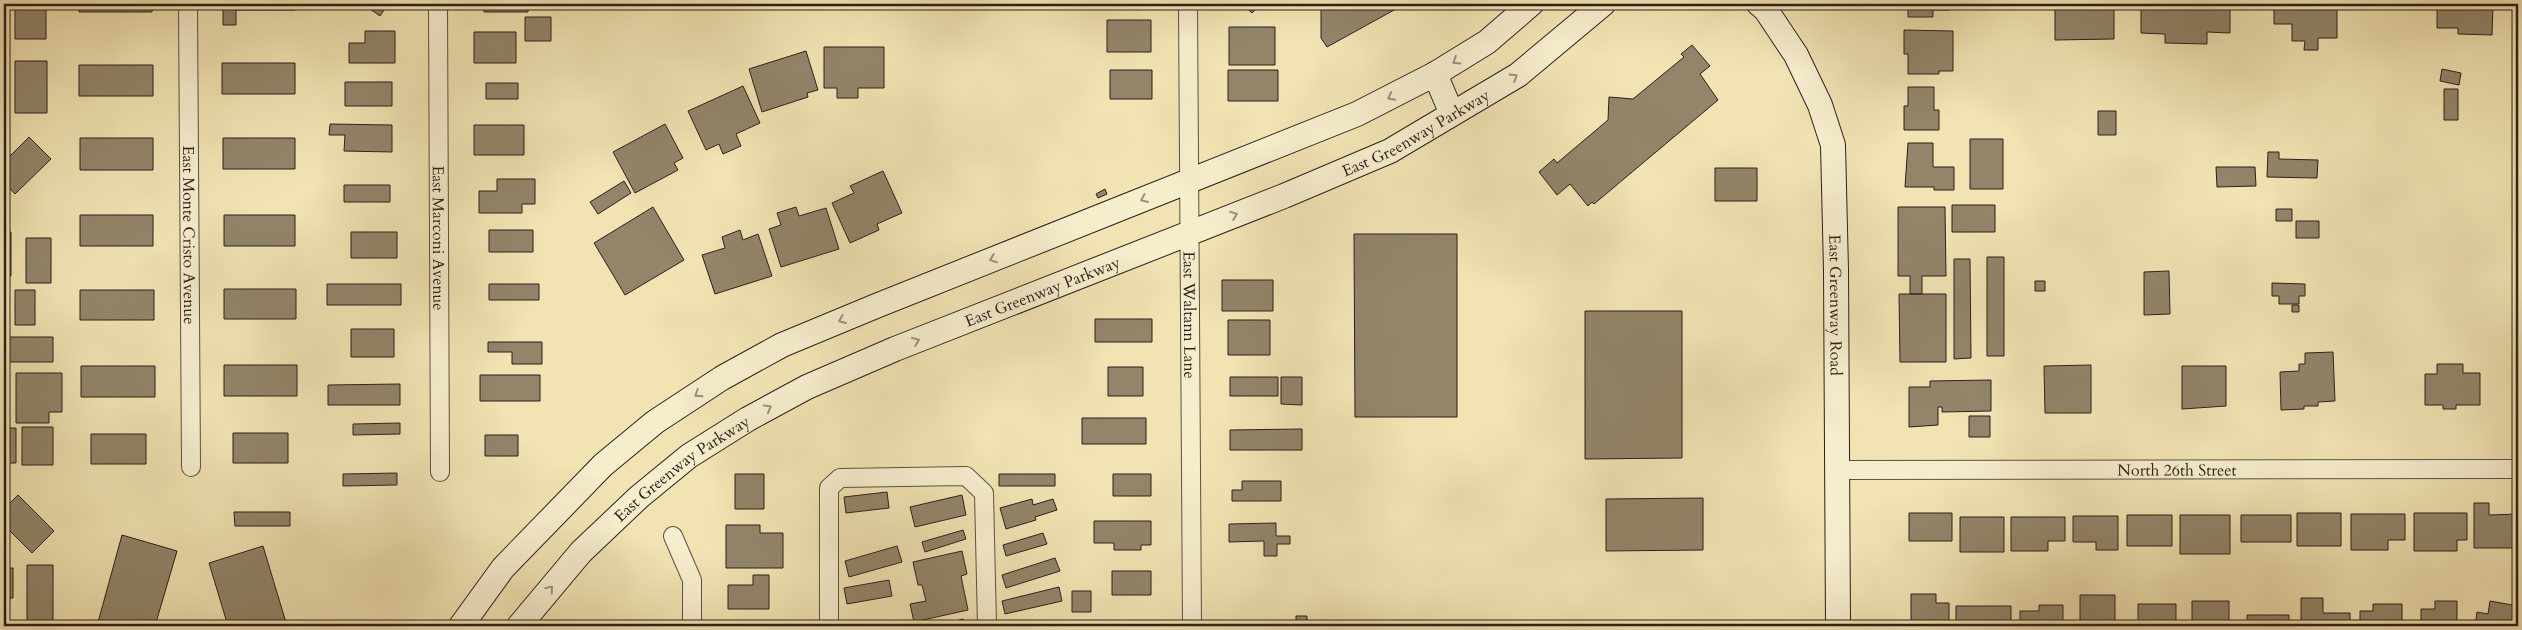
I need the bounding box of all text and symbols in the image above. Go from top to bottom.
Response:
one-way arrow [1452,55,1461,64]
one-way arrow [1509,74,1518,84]
street label: East Greenway Parkway [1339,84,1494,182]
one-way arrow [1387,91,1396,101]
street label: East Monte Cristo Avenue [177,146,200,324]
street label: East Marconi Avenue [427,165,449,311]
one-way arrow [1140,192,1149,203]
one-way arrow [1229,210,1238,221]
street label: East Greenway Road [1823,234,1847,376]
street label: East Greenway Parkway [962,251,1124,332]
street label: East Waltann Lane [1178,251,1200,379]
one-way arrow [989,253,998,263]
one-way arrow [839,314,847,324]
one-way arrow [911,337,919,347]
one-way arrow [695,388,704,397]
one-way arrow [763,405,772,415]
street label: East Greenway Parkway [610,410,755,527]
street label: North 26th Street [2117,459,2237,482]
one-way arrow [545,586,553,595]

